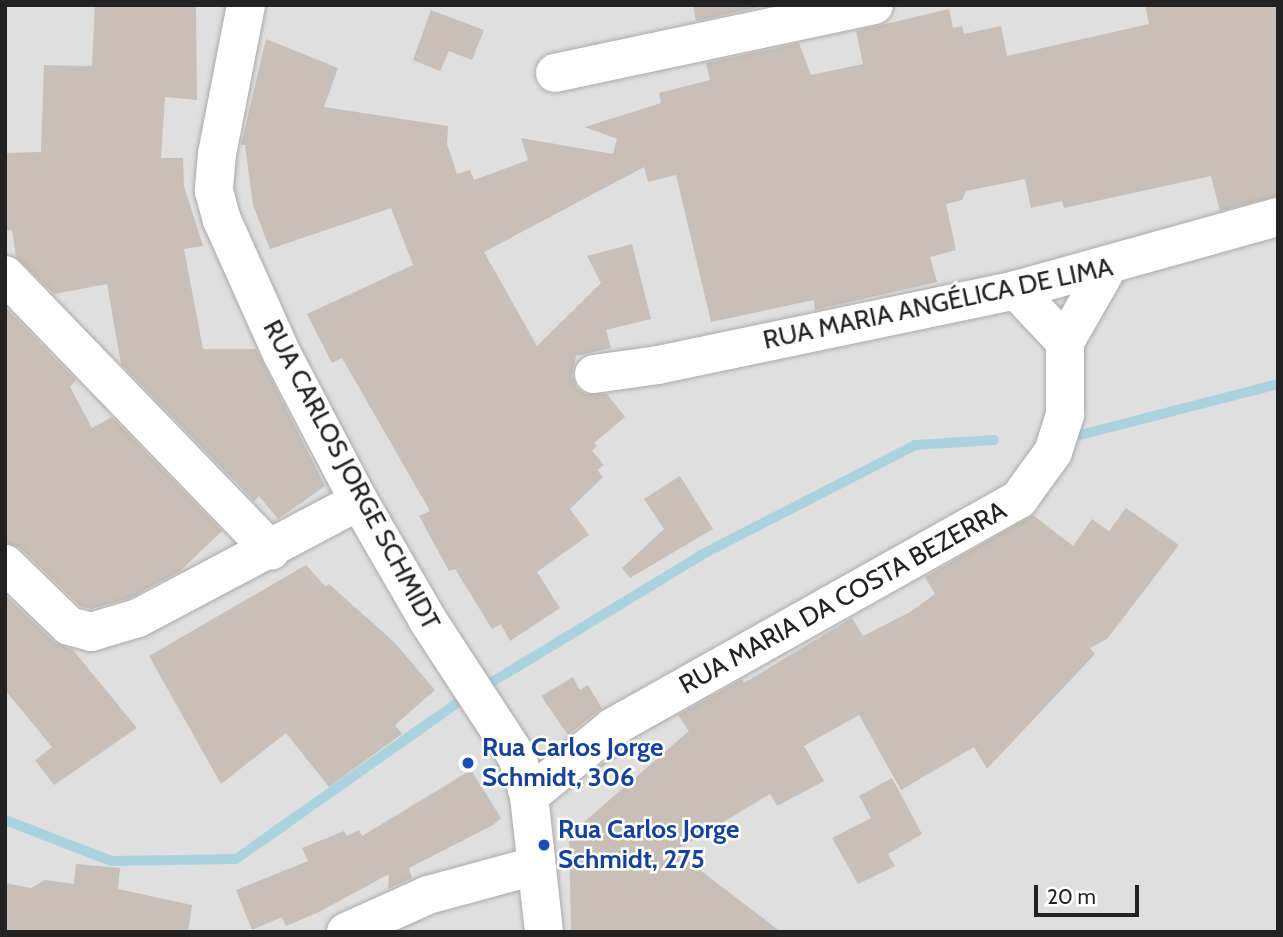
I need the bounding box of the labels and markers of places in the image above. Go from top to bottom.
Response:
place label: Rua Carlos Jorge Schmidt, 306 [482,732,663,794]
marker: Rua Carlos Jorge Schmidt, 306 [460,755,476,771]
place label: Rua Carlos Jorge Schmidt, 275 [558,814,739,876]
marker: Rua Carlos Jorge Schmidt, 275 [536,837,552,853]

